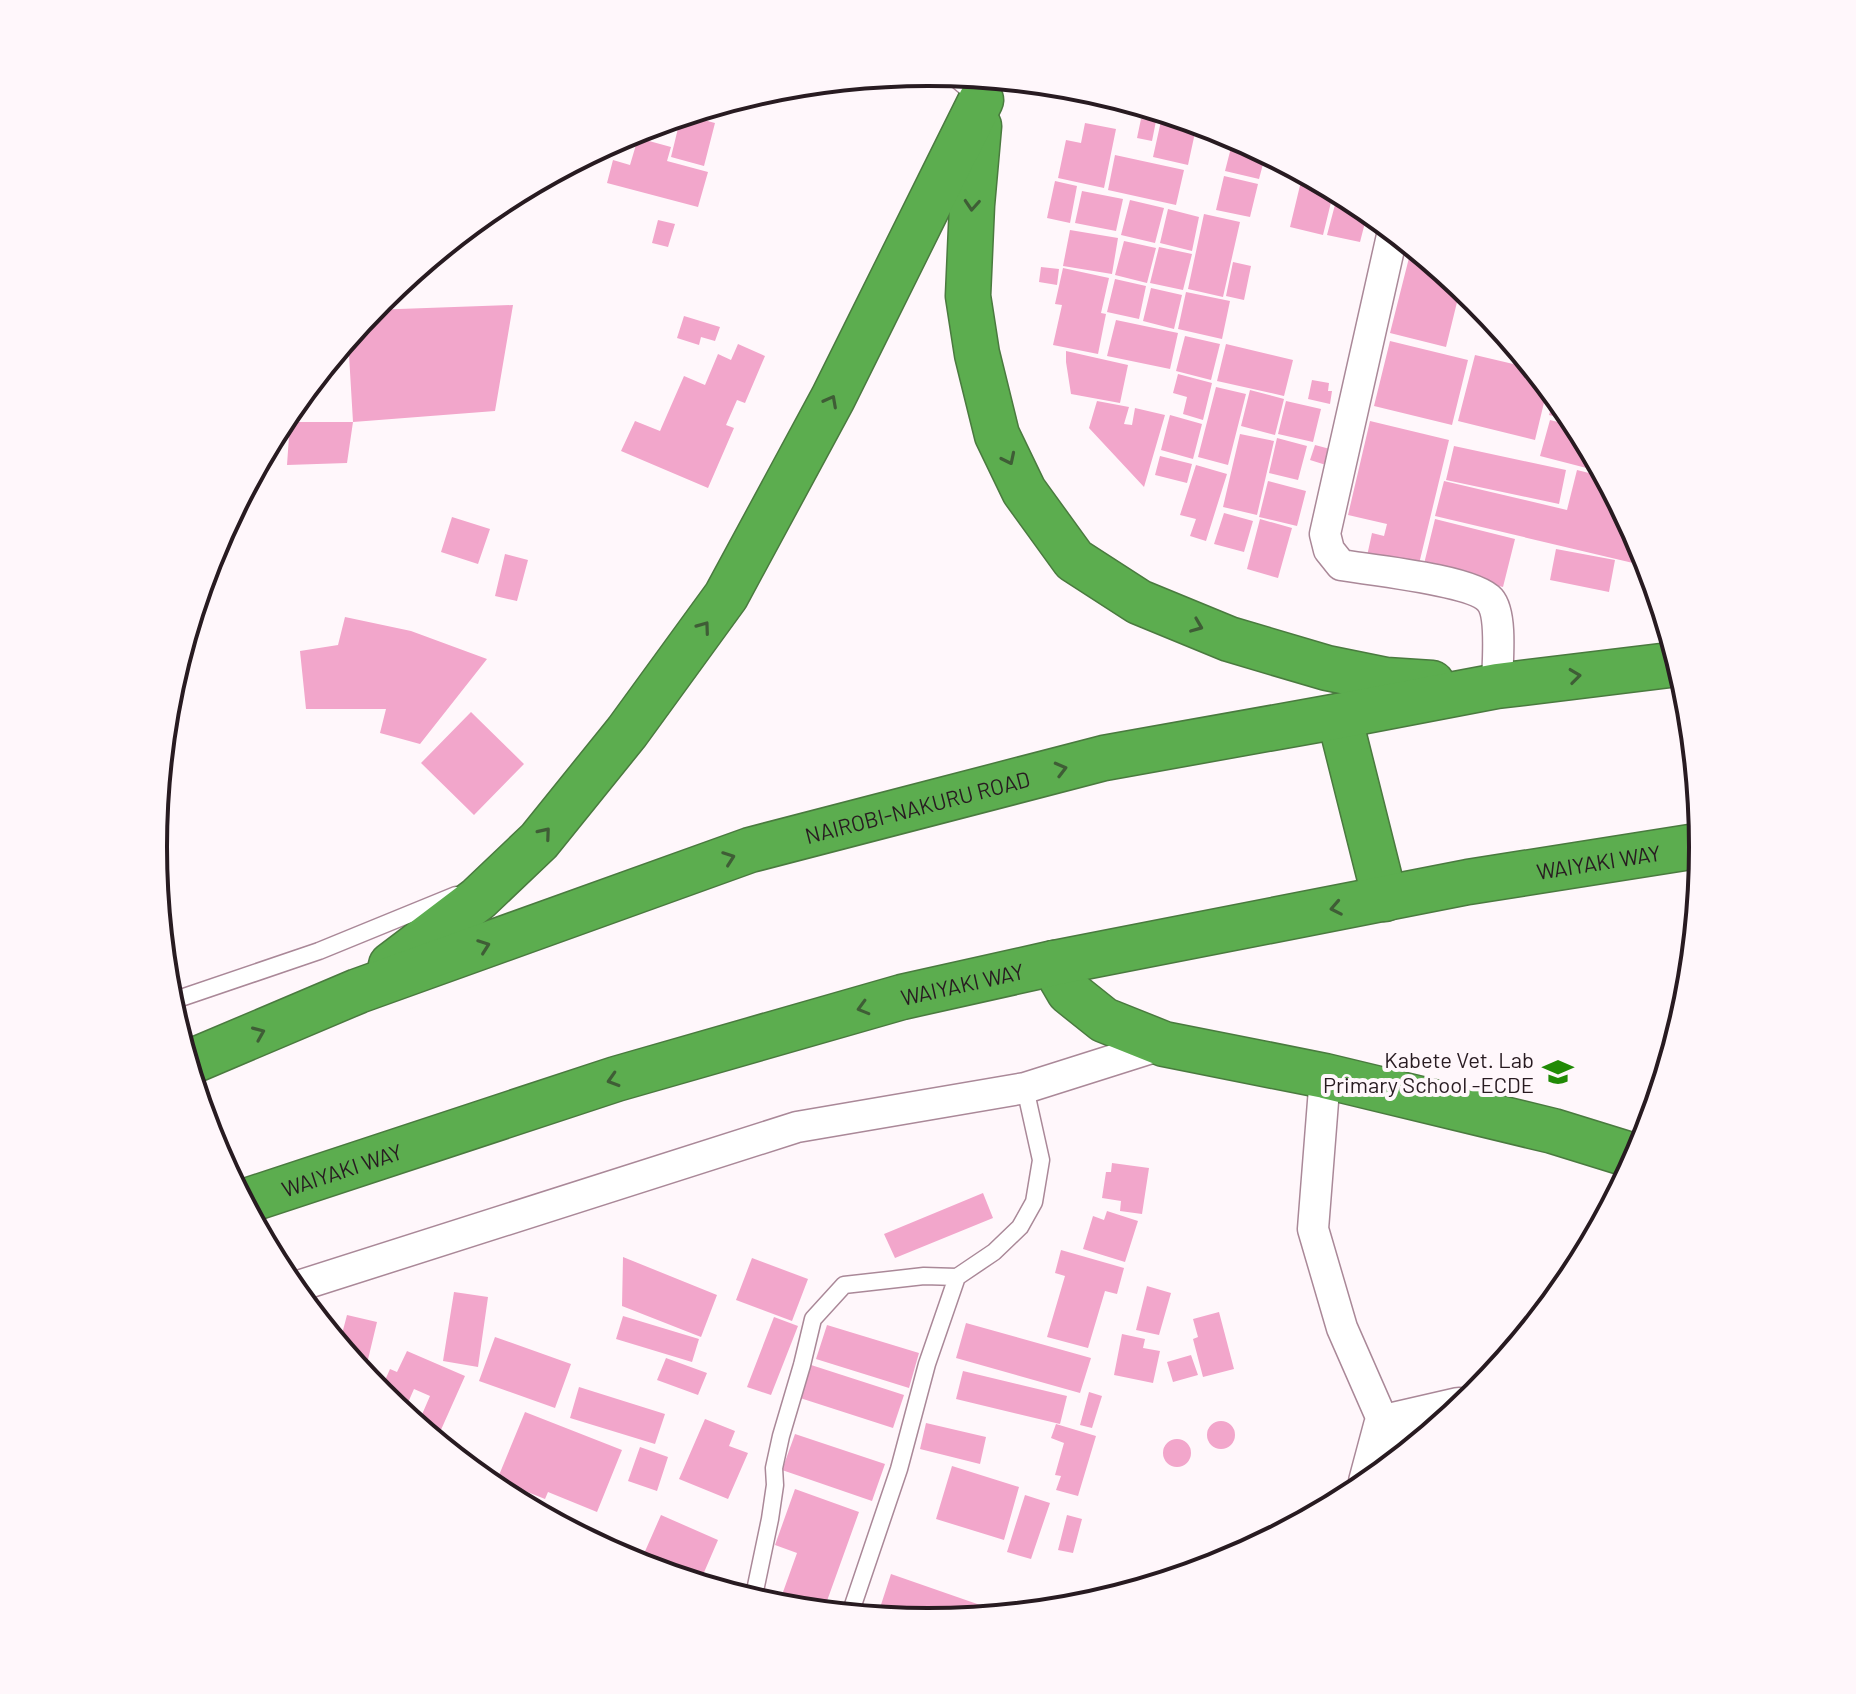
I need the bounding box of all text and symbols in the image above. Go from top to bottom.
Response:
one-way arrow [964,199,981,212]
one-way arrow [822,394,837,409]
one-way arrow [999,451,1015,466]
one-way arrow [1189,616,1203,632]
one-way arrow [694,621,709,635]
one-way arrow [1568,668,1581,685]
one-way arrow [1053,762,1067,779]
street label: NAIROBI-NAKURU ROAD [802,765,1033,848]
one-way arrow [535,827,550,842]
street label: WAIYAKI WAY [1534,839,1663,884]
one-way arrow [721,851,735,868]
one-way arrow [1329,899,1343,916]
one-way arrow [476,939,490,955]
street label: WAIYAKI WAY [898,957,1026,1010]
one-way arrow [856,999,870,1015]
one-way arrow [251,1026,266,1042]
place label: Kabete Vet. Lab Primary School -ECDE [1323,1046,1534,1097]
school or university icon: Kabete Vet. Lab Primary School -ECDE [1541,1055,1575,1089]
one-way arrow [607,1071,620,1087]
street label: WAIYAKI WAY [278,1137,405,1201]

